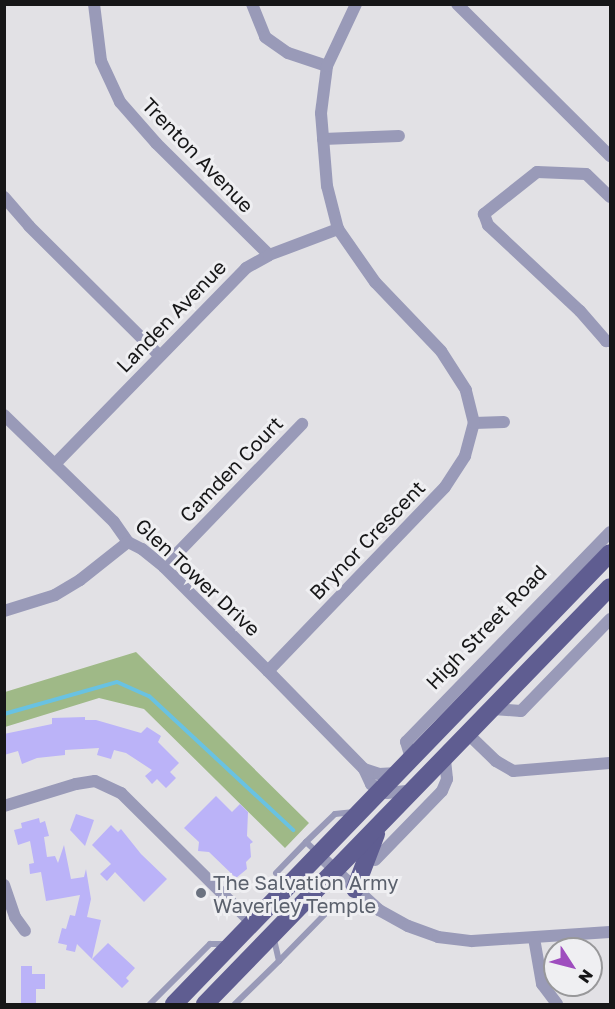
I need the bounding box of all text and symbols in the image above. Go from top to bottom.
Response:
street label: Trenton Avenue [137,93,259,217]
street label: Landen Avenue [111,255,231,377]
street label: Camden Court [175,411,287,527]
street label: Brynor Crescent [304,476,430,604]
street label: Glen Tower Drive [131,513,265,641]
street label: High Street Road [421,560,551,694]
place label: The Salvation Army Waverley Temple [213,870,398,917]
marker: The Salvation Army Waverley Temple [194,886,208,900]
north arrow [543,937,603,997]
text: N [574,966,598,987]

